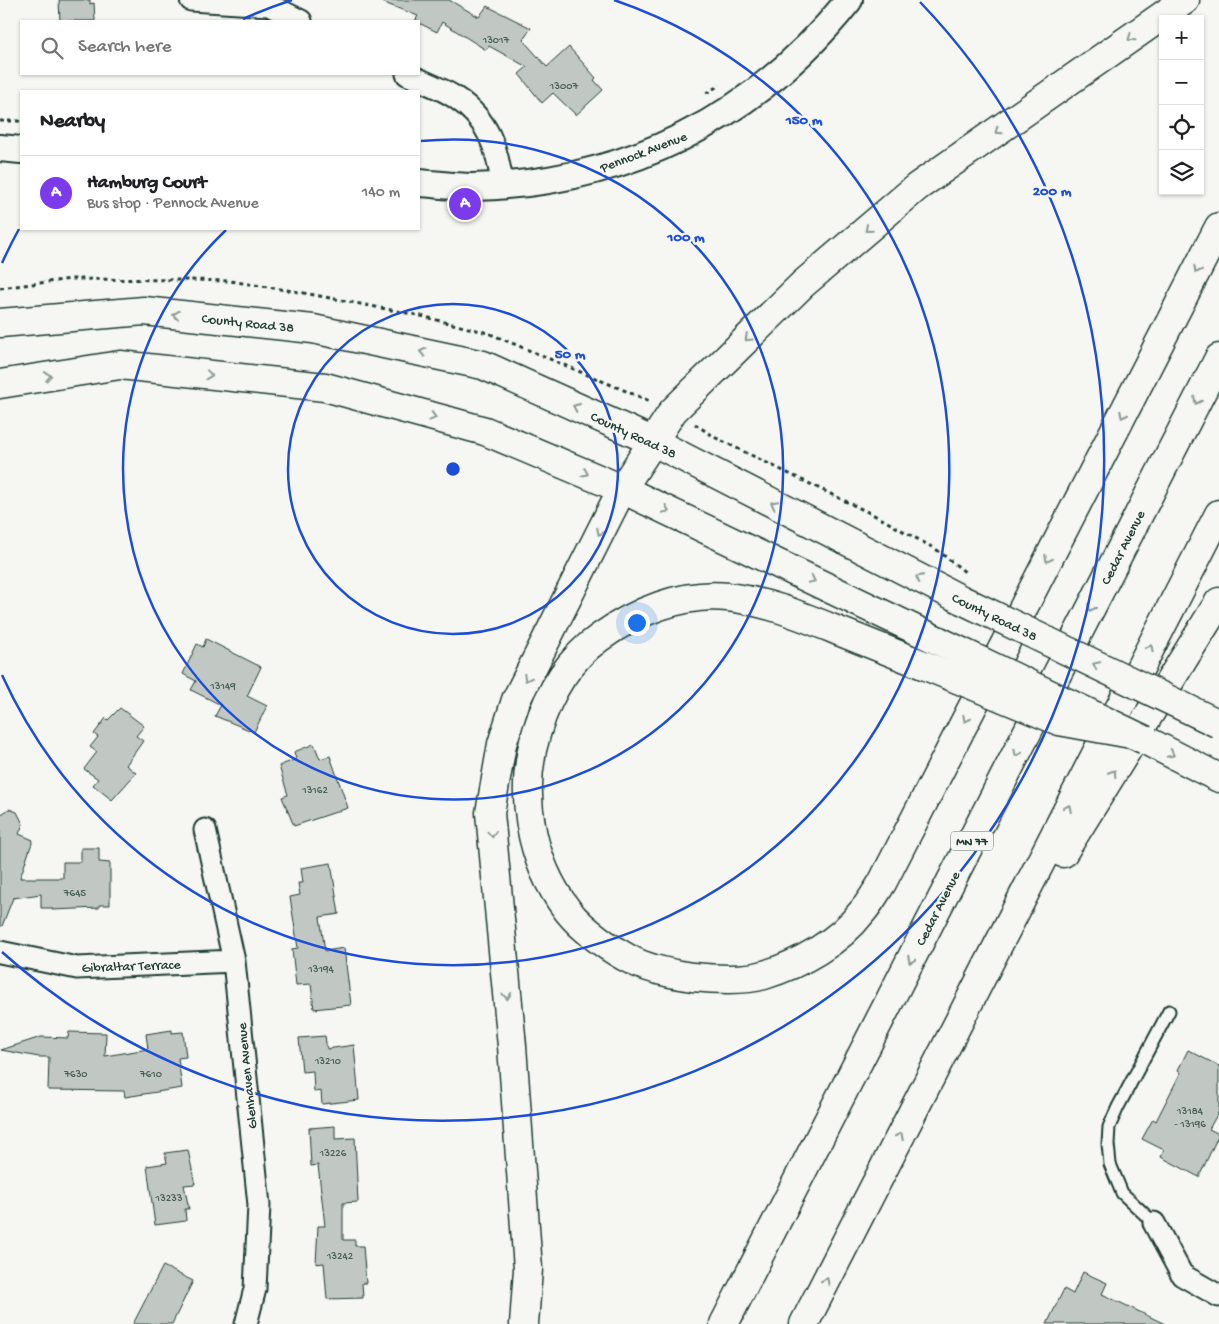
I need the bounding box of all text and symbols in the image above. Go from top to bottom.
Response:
map controls [1159,15,1204,195]
button: + [1159,15,1204,60]
search box [20,20,420,75]
one-way arrow [1127,32,1137,41]
icon: search [38,34,66,62]
house number: 13017 [482,35,510,47]
text: Search here [78,36,172,59]
button: − [1159,60,1204,105]
house number: 13007 [549,81,578,93]
button: locate [1159,105,1204,150]
text: Nearby [40,110,105,135]
text: 150 m [785,112,823,130]
one-way arrow [994,125,1003,134]
street label: Pennock Avenue [597,129,691,178]
button: layers [1159,150,1204,195]
text: Hamburg Court [87,172,206,195]
text: 200 m [1033,183,1072,201]
text: A [51,184,61,203]
text: 140 m [362,184,400,203]
pin: A [449,185,481,223]
text: Bus stop · Pennock Avenue [87,195,259,214]
one-way arrow [865,223,874,231]
text: 100 m [666,229,705,247]
one-way arrow [1193,265,1203,274]
one-way arrow [172,310,180,321]
street label: County Road 38 [201,311,295,338]
one-way arrow [744,332,753,341]
text: 50 m [555,346,586,364]
one-way arrow [419,347,428,358]
one-way arrow [206,369,214,380]
one-way arrow [44,372,53,382]
one-way arrow [1193,396,1203,405]
one-way arrow [572,402,581,413]
street label: County Road 38 [587,409,679,464]
one-way arrow [1119,409,1129,418]
one-way arrow [429,411,438,422]
centre of rings [444,460,462,478]
one-way arrow [581,468,589,478]
one-way arrow [771,500,780,510]
one-way arrow [660,504,669,514]
street label: Cedar Avenue [1098,507,1151,588]
one-way arrow [596,527,606,536]
one-way arrow [1044,554,1054,563]
one-way arrow [807,574,816,584]
one-way arrow [915,574,924,584]
street label: County Road 38 [948,590,1040,646]
one-way arrow [1087,603,1097,612]
your location [624,610,650,636]
one-way arrow [1144,644,1154,653]
one-way arrow [1092,661,1101,671]
one-way arrow [523,673,533,682]
house number: 13149 [209,681,236,693]
one-way arrow [962,714,972,723]
one-way arrow [1013,748,1023,757]
one-way arrow [1166,748,1175,758]
one-way arrow [1107,769,1116,778]
house number: 13162 [301,785,328,797]
one-way arrow [1062,804,1072,813]
one-way arrow [486,831,497,839]
road number: MN 77 [951,831,993,850]
street label: Cedar Avenue [913,868,966,949]
house number: 7645 [63,888,86,900]
one-way arrow [907,955,917,964]
street label: Gibraltar Terrace [81,957,182,978]
house number: 13194 [307,964,334,976]
one-way arrow [502,992,513,1000]
street label: Glenhaven Avenue [234,1021,263,1130]
house number: 13210 [314,1056,341,1068]
house number: 7630 [63,1069,88,1081]
house number: 7610 [139,1069,162,1081]
house number: 13184 - 13196 [1174,1106,1206,1131]
one-way arrow [894,1132,904,1141]
house number: 13226 [319,1148,347,1160]
house number: 13233 [155,1193,183,1205]
house number: 13242 [326,1251,354,1263]
one-way arrow [820,1277,830,1286]

